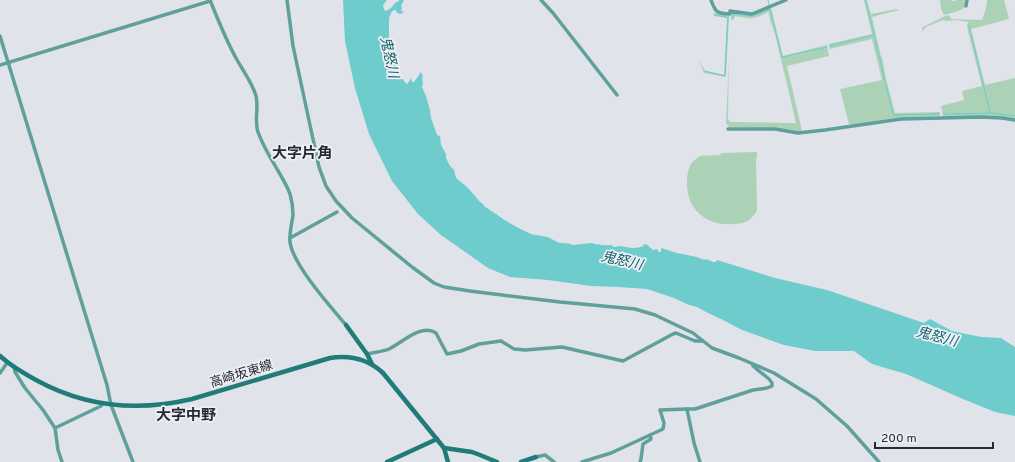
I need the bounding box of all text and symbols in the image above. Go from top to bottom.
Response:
water label: 鬼怒川 [376,35,402,82]
district label: 大字片角 [272,145,332,164]
water label: 鬼怒川 [599,248,646,275]
water label: 鬼怒川 [914,324,961,352]
street label: 高崎坂東線 [208,357,275,392]
district label: 大字中野 [156,407,216,426]
scale bar [875,424,993,450]
text: 200 m [881,431,917,447]

